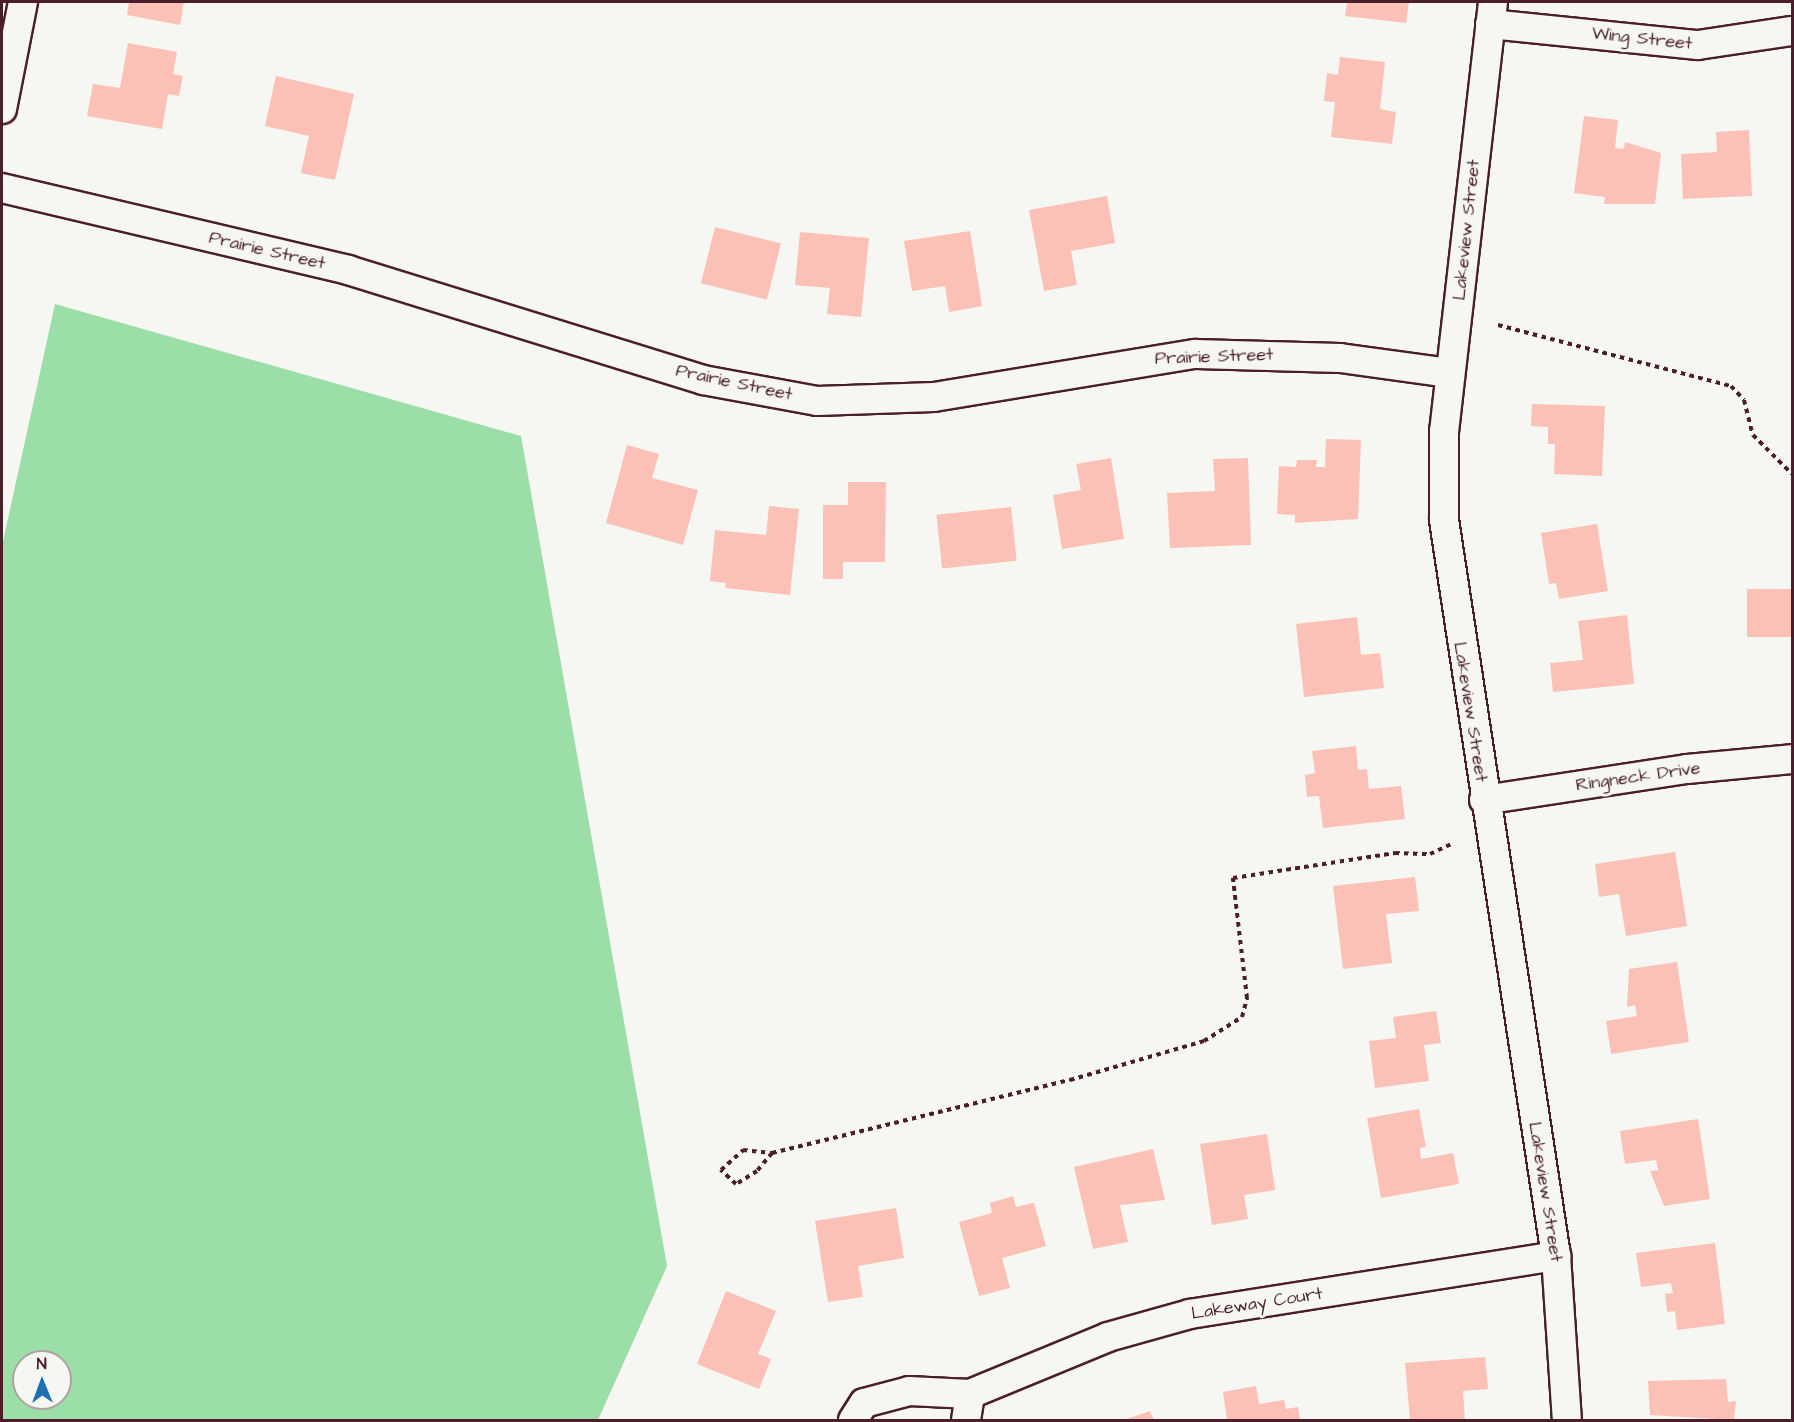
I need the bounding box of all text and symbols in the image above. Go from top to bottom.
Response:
street label: Wing Street [1591,23,1693,55]
street label: Lakeview Street [1449,159,1485,301]
street label: Prairie Street [207,227,327,275]
street label: Prairie Street [1154,344,1274,370]
street label: Prairie Street [674,360,794,406]
street label: Lakeview Street [1448,640,1492,784]
street label: Ringneck Drive [1574,758,1702,796]
street label: Lakeview Street [1523,1120,1567,1264]
street label: Lakeway Court [1190,1283,1324,1325]
north arrow [12,1350,72,1410]
text: N [37,1353,47,1375]

